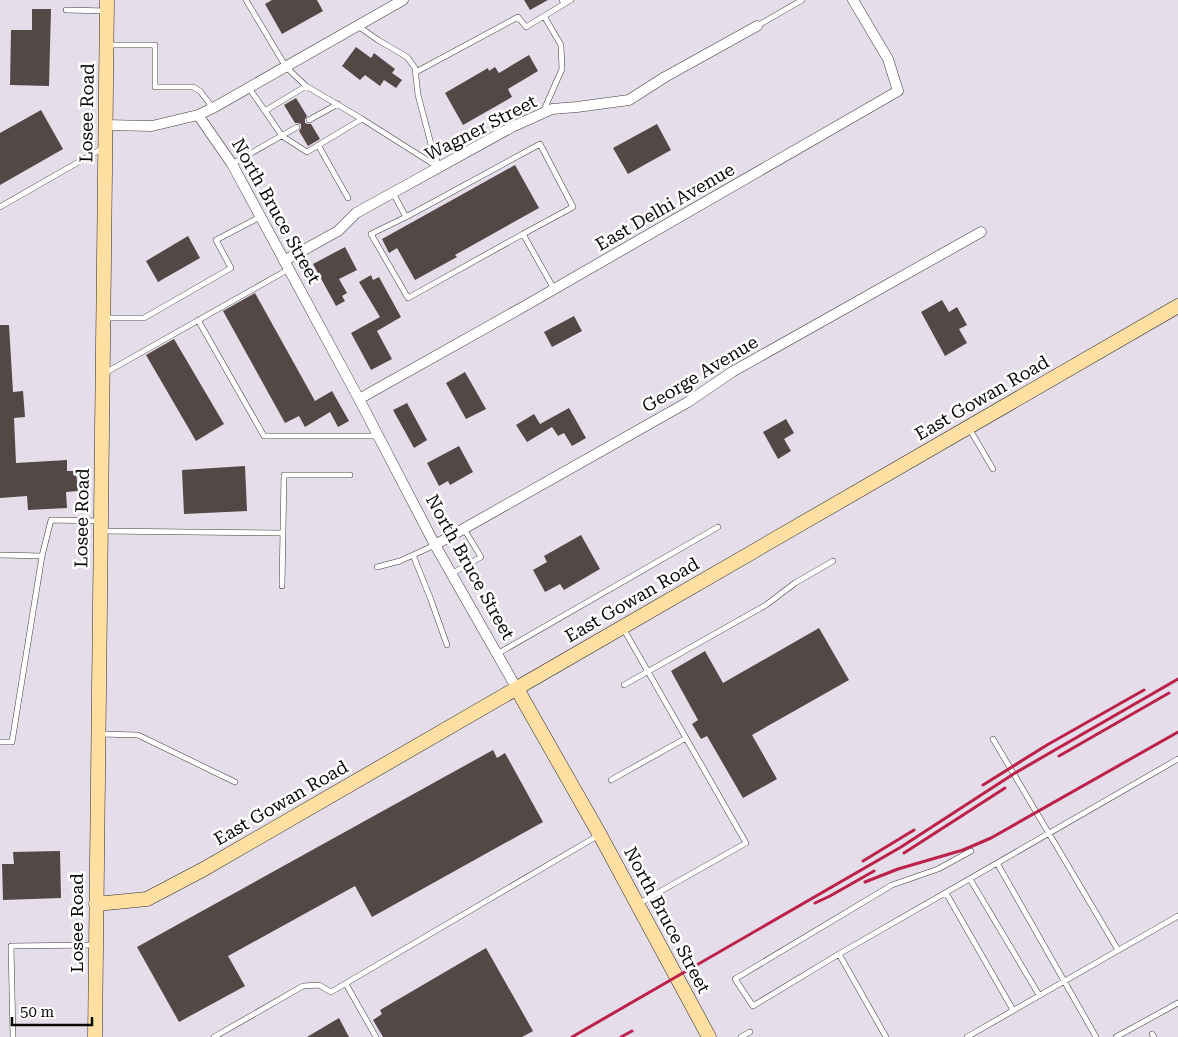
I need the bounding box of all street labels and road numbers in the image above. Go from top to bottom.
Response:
street label: Losee Road [75,63,98,163]
street label: Wagner Street [421,90,540,165]
street label: North Bruce Street [228,135,325,287]
street label: East Delhi Avenue [592,158,738,255]
street label: George Avenue [638,331,762,416]
street label: East Gowan Road [911,350,1053,444]
street label: Losee Road [70,468,93,568]
street label: North Bruce Street [422,491,519,643]
street label: East Gowan Road [561,552,703,646]
street label: East Gowan Road [210,755,352,849]
street label: North Bruce Street [620,843,715,997]
street label: Losee Road [66,873,87,973]

